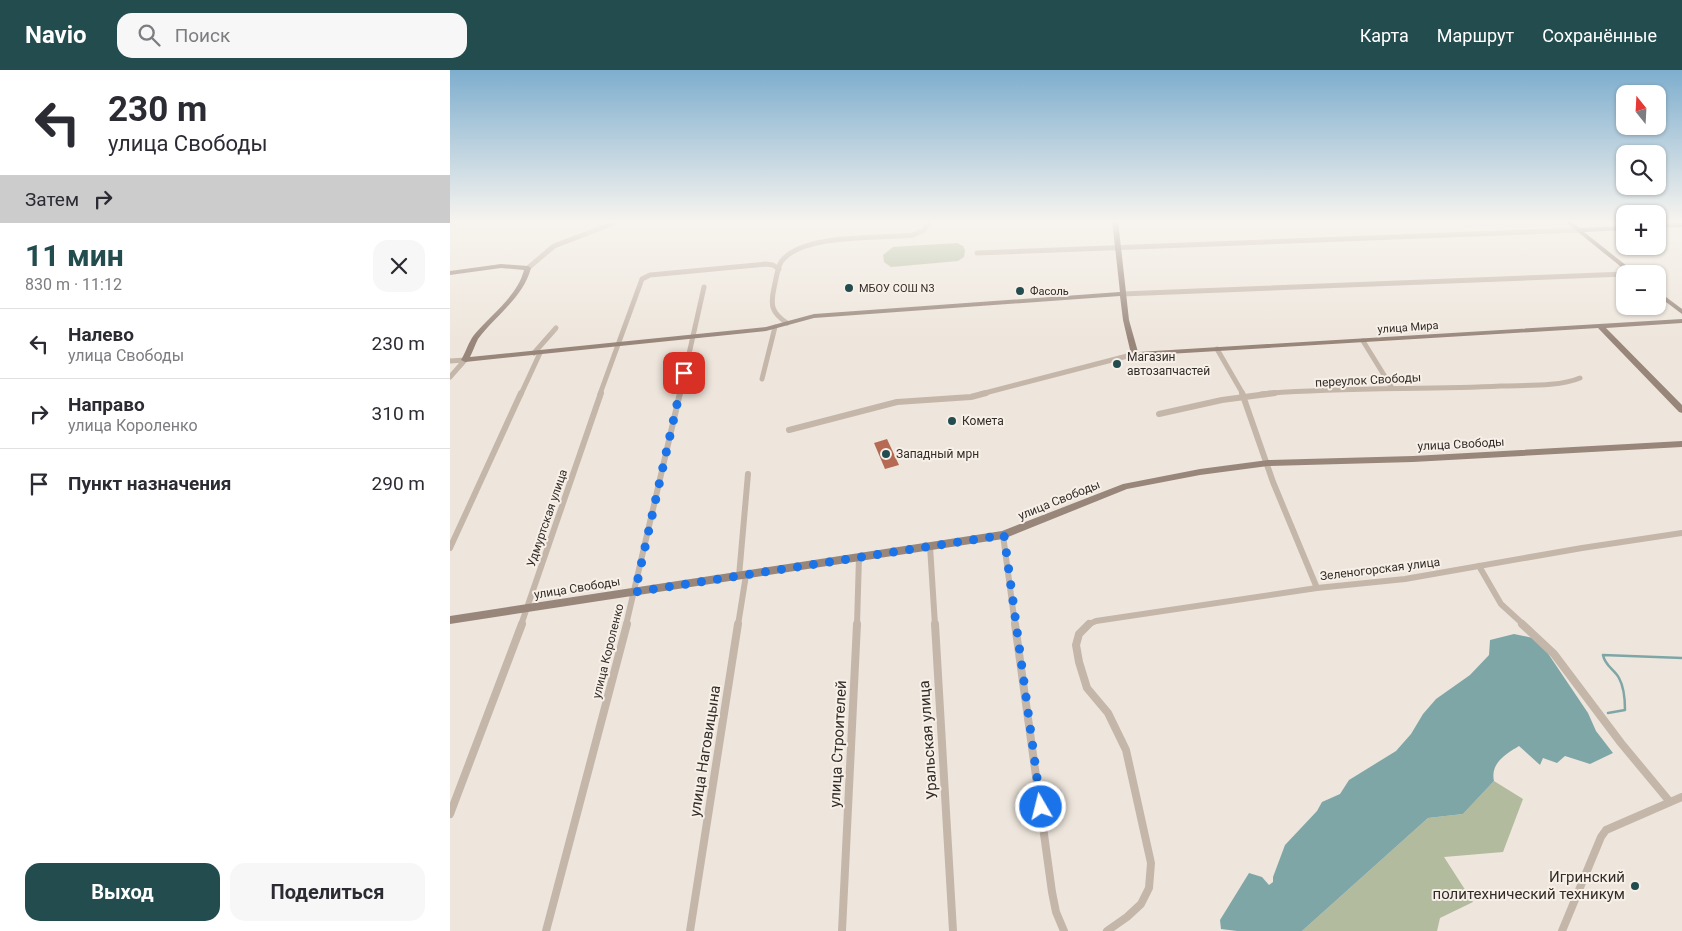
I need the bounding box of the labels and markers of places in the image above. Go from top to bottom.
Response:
marker: МБОУ СОШ N3 [843,282,855,294]
place label: МБОУ СОШ N3 [859,282,935,295]
marker: Фасоль [1014,285,1026,297]
place label: Фасоль [1030,285,1069,298]
place label: Магазин автозапчастей [1127,350,1210,378]
pin [663,352,705,394]
marker: Магазин автозапчастей [1111,358,1123,370]
place label: Комета [962,414,1004,428]
marker: Комета [946,415,958,427]
place label: Западный мрн [896,447,979,461]
marker: Западный мрн [880,448,892,460]
place label: Игринский политехнический техникум [1432,868,1625,903]
marker: Игринский политехнический техникум [1629,880,1641,892]

